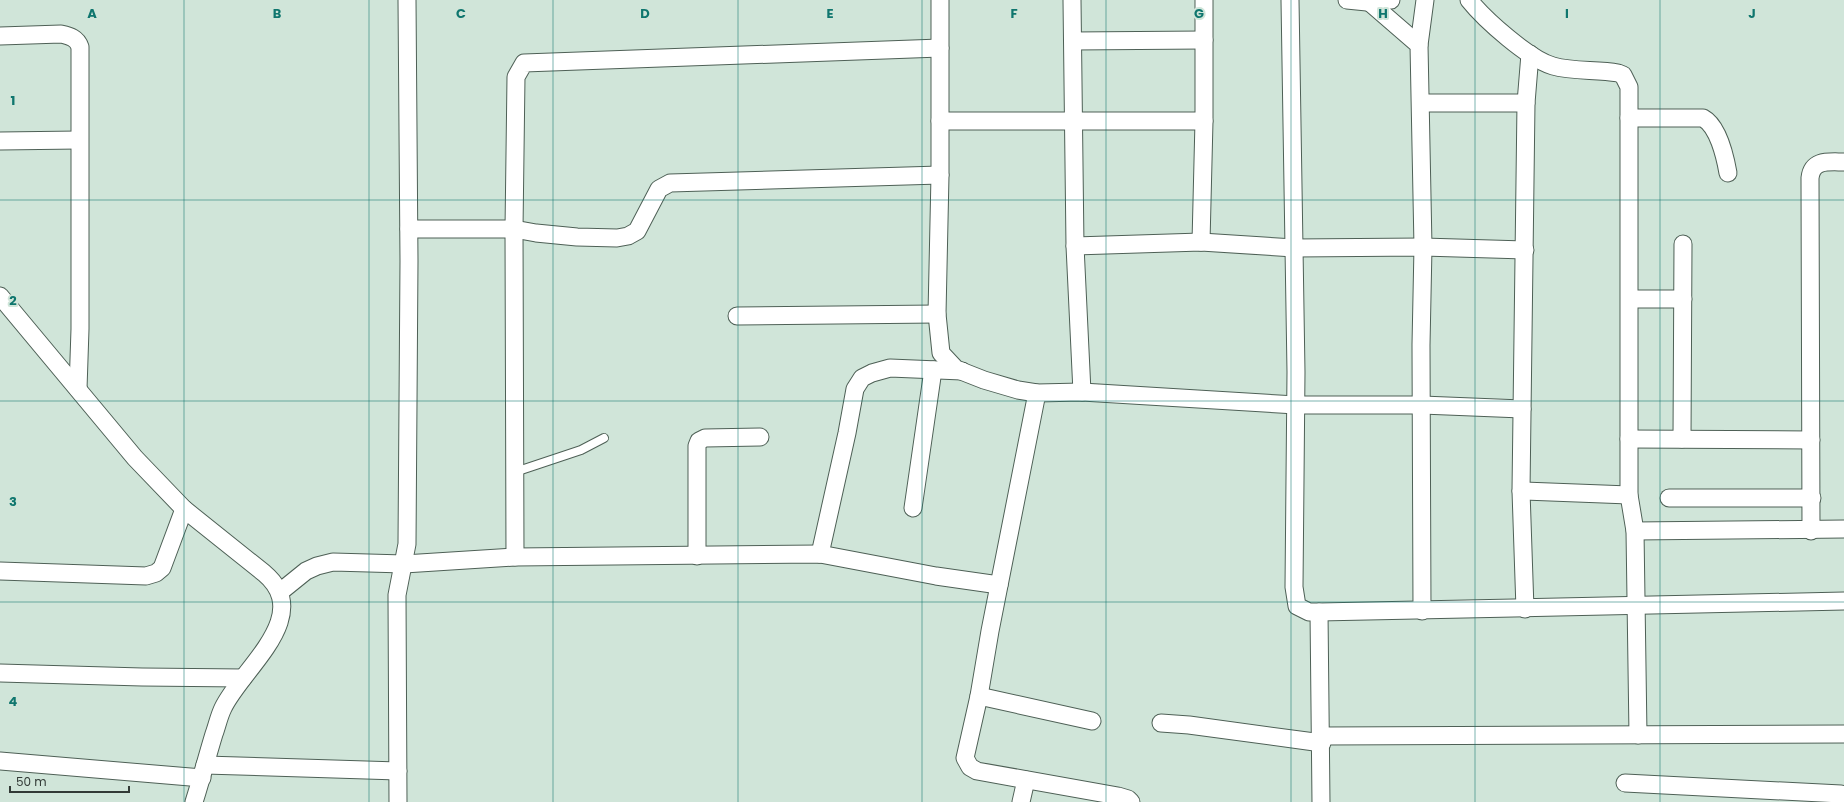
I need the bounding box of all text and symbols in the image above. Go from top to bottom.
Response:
text: A [87,4,97,23]
text: B [273,4,282,23]
text: C [456,4,466,23]
text: D [640,4,650,23]
text: E [826,4,834,23]
text: F [1010,4,1018,23]
text: G [1194,4,1204,23]
text: H [1378,4,1388,23]
text: I [1565,4,1569,23]
text: J [1748,4,1756,23]
text: 1 [11,91,15,110]
text: 2 [9,291,17,310]
text: 3 [9,492,17,511]
text: 4 [9,692,18,711]
scale bar [10,768,129,794]
text: 50 m [16,773,47,790]

